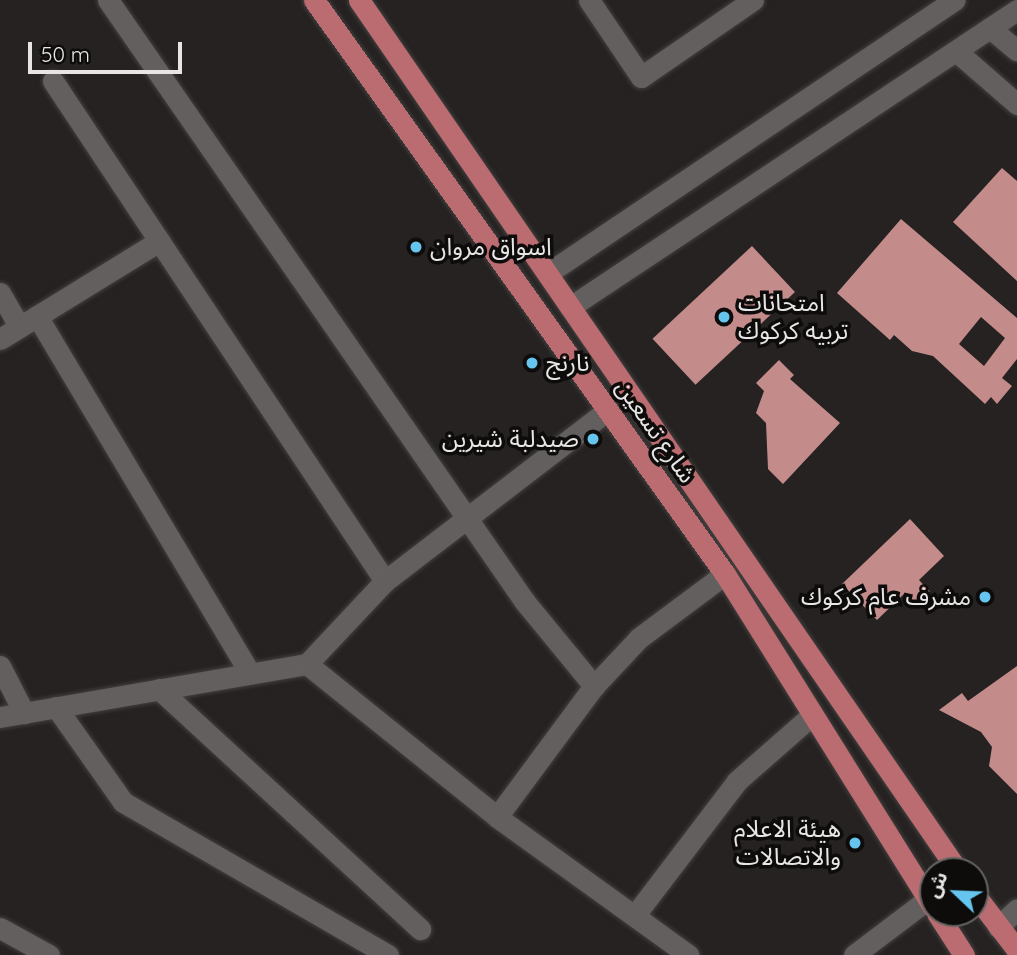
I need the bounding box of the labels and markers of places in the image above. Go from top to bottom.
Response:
place label: اسواق مروان [430,233,552,261]
marker: اسواق مروان [408,239,424,255]
place label: امتحانات تربيه كركوك [738,289,848,345]
marker: امتحانات تربيه كركوك [716,309,732,325]
place label: نارنج [546,349,590,377]
marker: نارنج [524,355,540,371]
place label: صيدلبة شيرين [442,425,579,453]
marker: صيدلبة شيرين [585,431,601,447]
place label: مشرف عام كركوك [801,583,971,611]
marker: مشرف عام كركوك [977,589,993,605]
place label: هيئة الاعلام والاتصالات [734,815,841,871]
marker: هيئة الاعلام والاتصالات [847,835,863,851]

